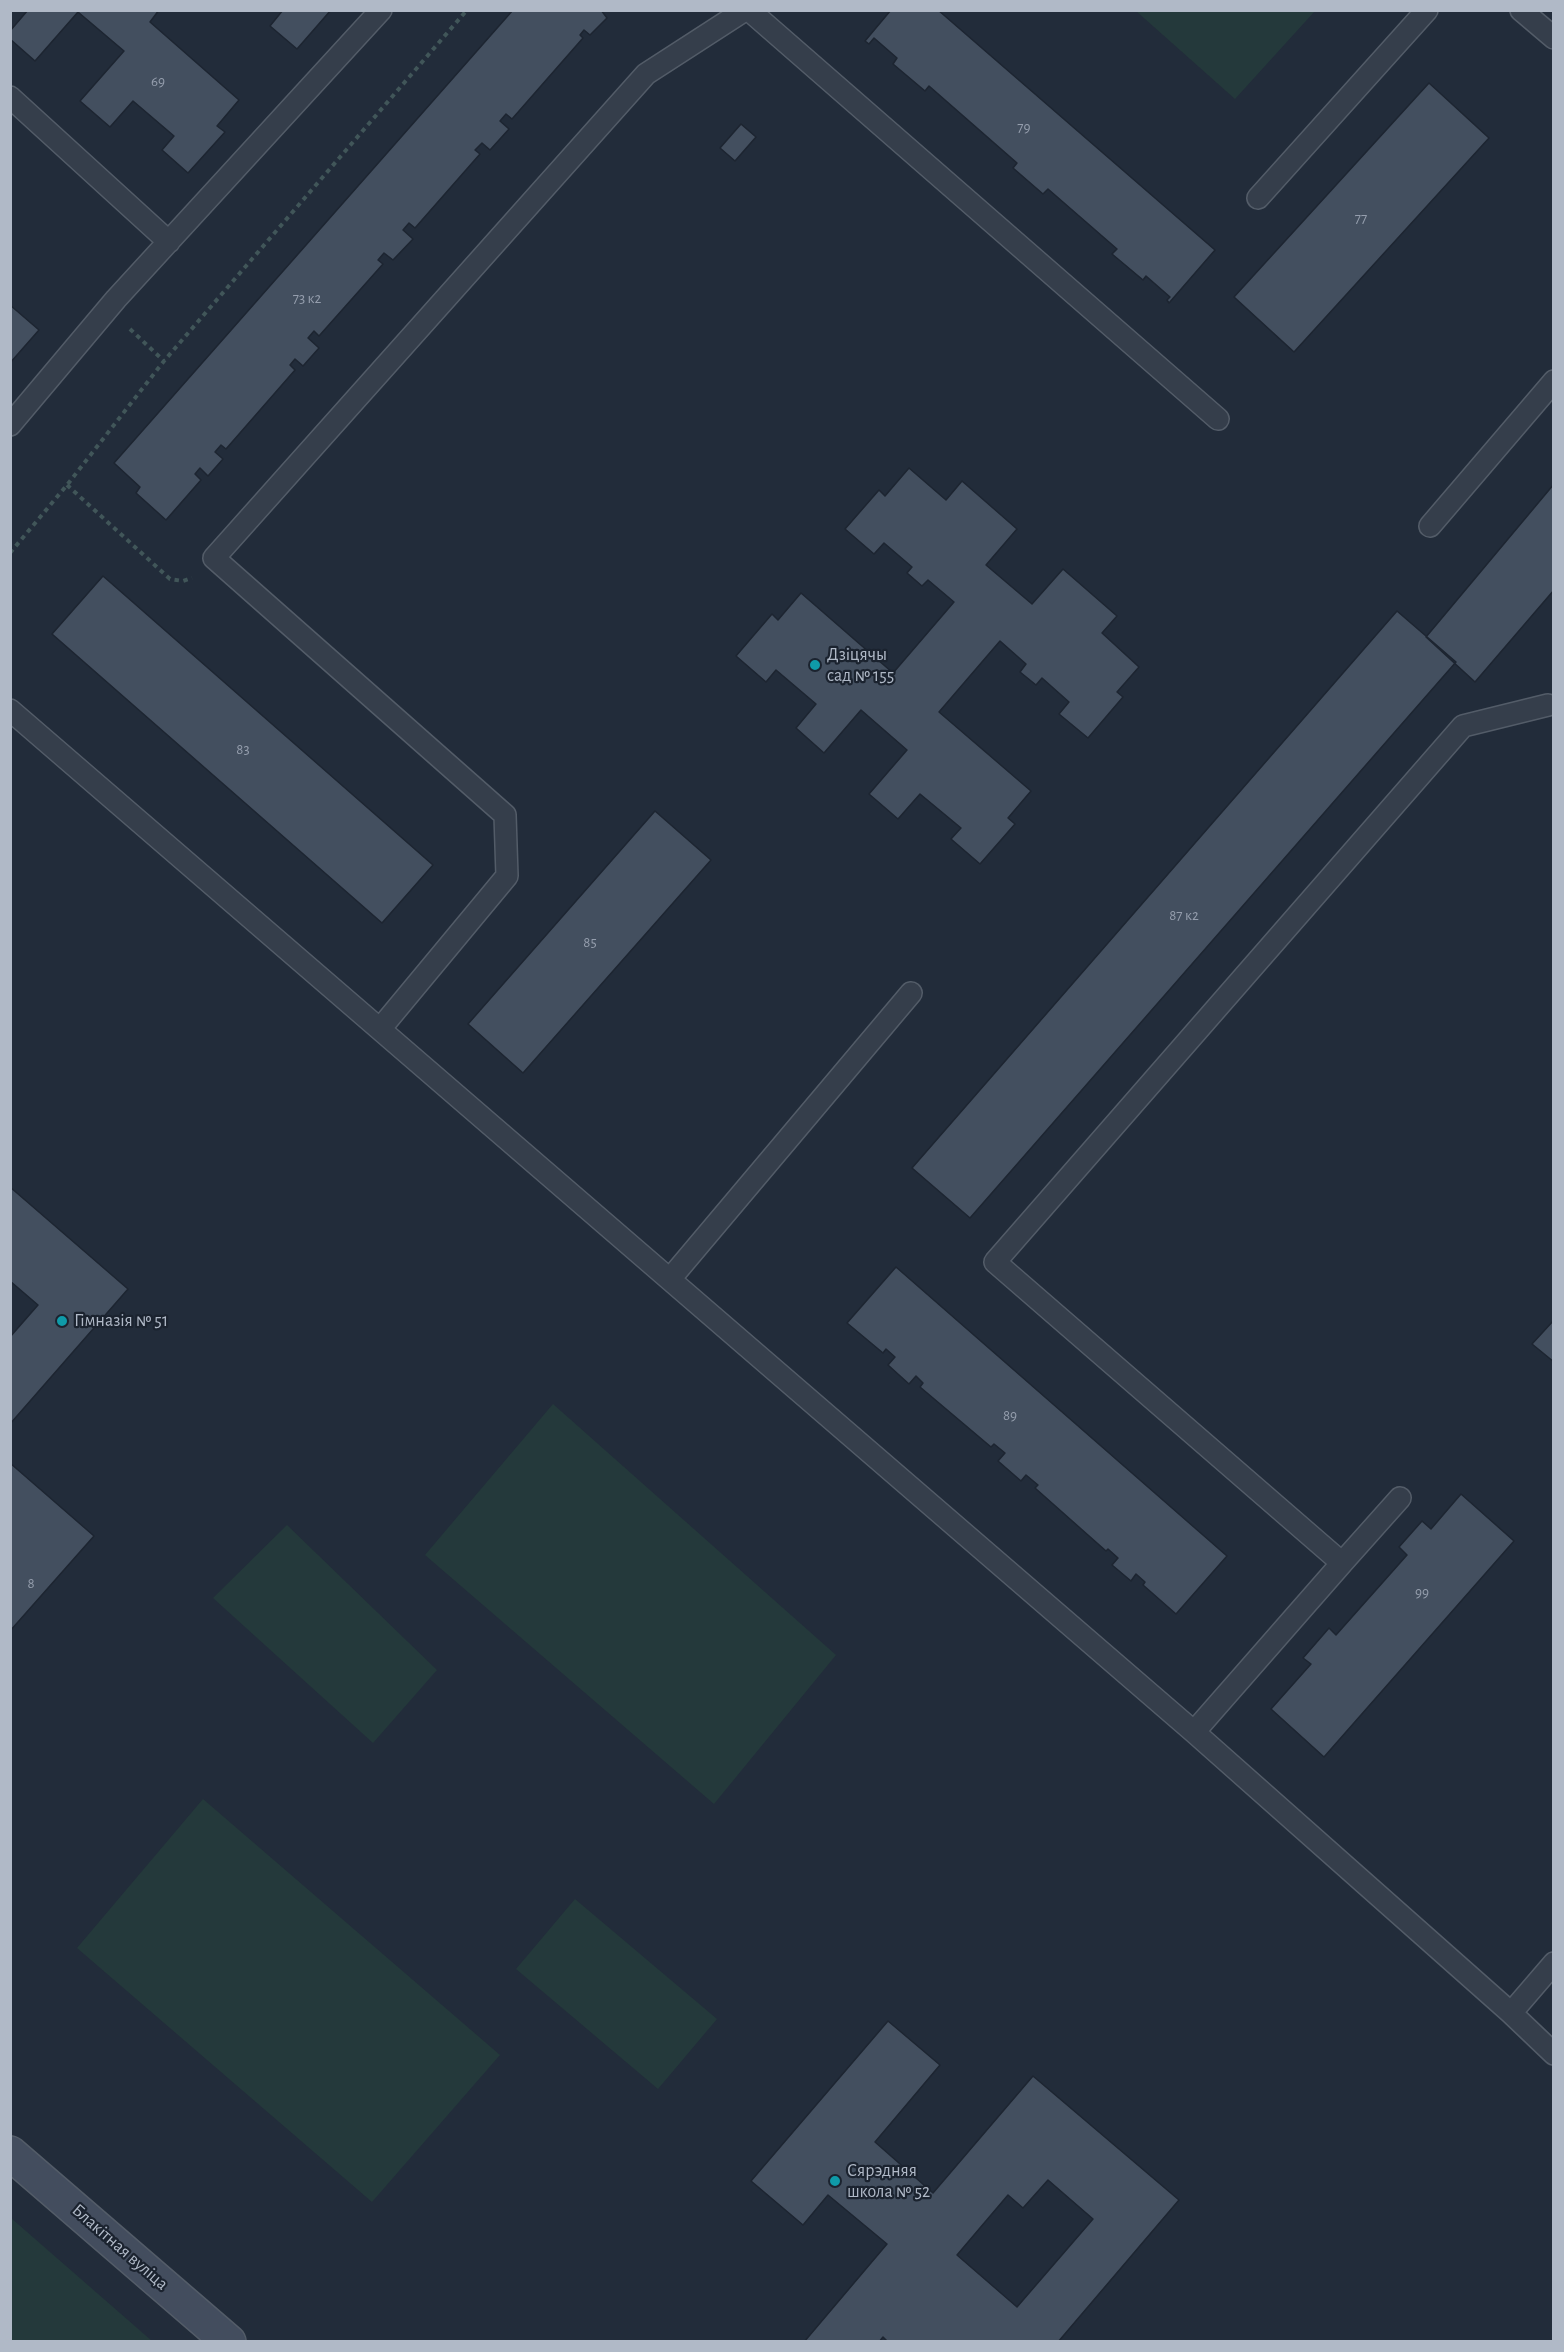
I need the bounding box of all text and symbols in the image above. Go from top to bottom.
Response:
house number: 69 [151,72,165,90]
house number: 79 [1017,118,1031,136]
house number: 77 [1355,209,1367,227]
house number: 73 к2 [293,289,321,307]
place label: Дзіцячы сад № 155 [827,644,894,686]
marker: Дзіцячы сад № 155 [808,658,822,672]
house number: 83 [236,740,250,758]
house number: 87 к2 [1169,906,1199,924]
house number: 85 [583,933,597,951]
place label: Гімназія № 51 [74,1310,168,1332]
marker: Гімназія № 51 [55,1314,69,1328]
house number: 89 [1003,1406,1017,1424]
house number: 8 [27,1574,35,1592]
house number: 99 [1415,1583,1429,1601]
place label: Сярэдняя школа № 52 [847,2160,930,2202]
marker: Сярэдняя школа № 52 [828,2174,842,2188]
street label: Блакітная вуліца [67,2199,173,2295]

